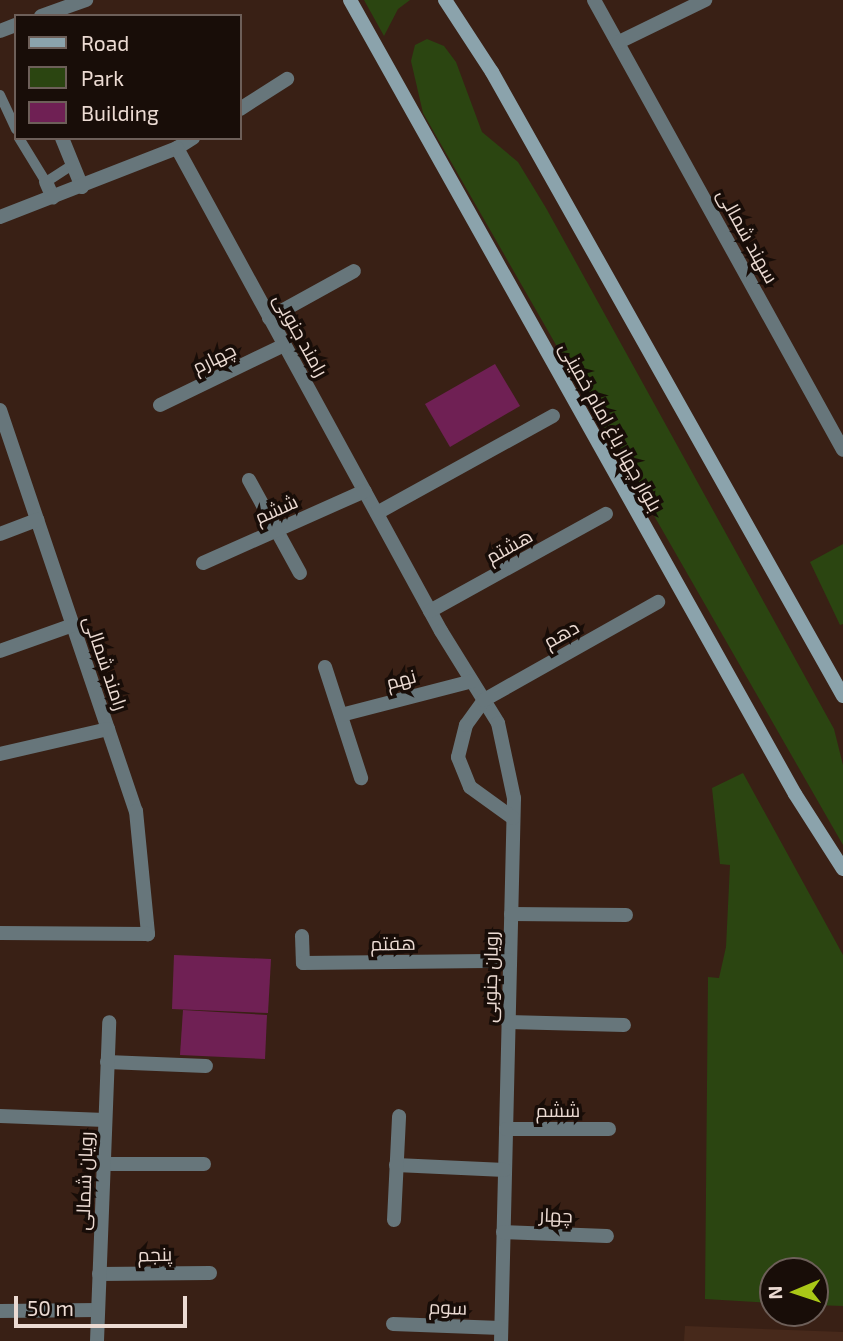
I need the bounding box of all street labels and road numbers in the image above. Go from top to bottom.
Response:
street label: سهند شمالی [713,185,783,287]
street label: رامند جنوبی [269,290,333,380]
street label: چهارم [189,338,239,378]
street label: بلوار چهار باغ امام خمینی [555,338,667,516]
street label: ششم [251,490,301,528]
street label: هشتم [482,524,536,568]
street label: رامند شمالی [79,613,133,713]
street label: دهم [539,615,583,653]
street label: نهم [383,664,419,694]
street label: هفتم [370,931,416,955]
street label: رویان جنوبی [478,931,502,1023]
street label: ششم [536,1099,580,1121]
street label: رویان شمالی [71,1131,97,1231]
street label: چهار [539,1203,573,1227]
street label: پنجم [137,1242,173,1266]
street label: سوم [428,1295,468,1319]

